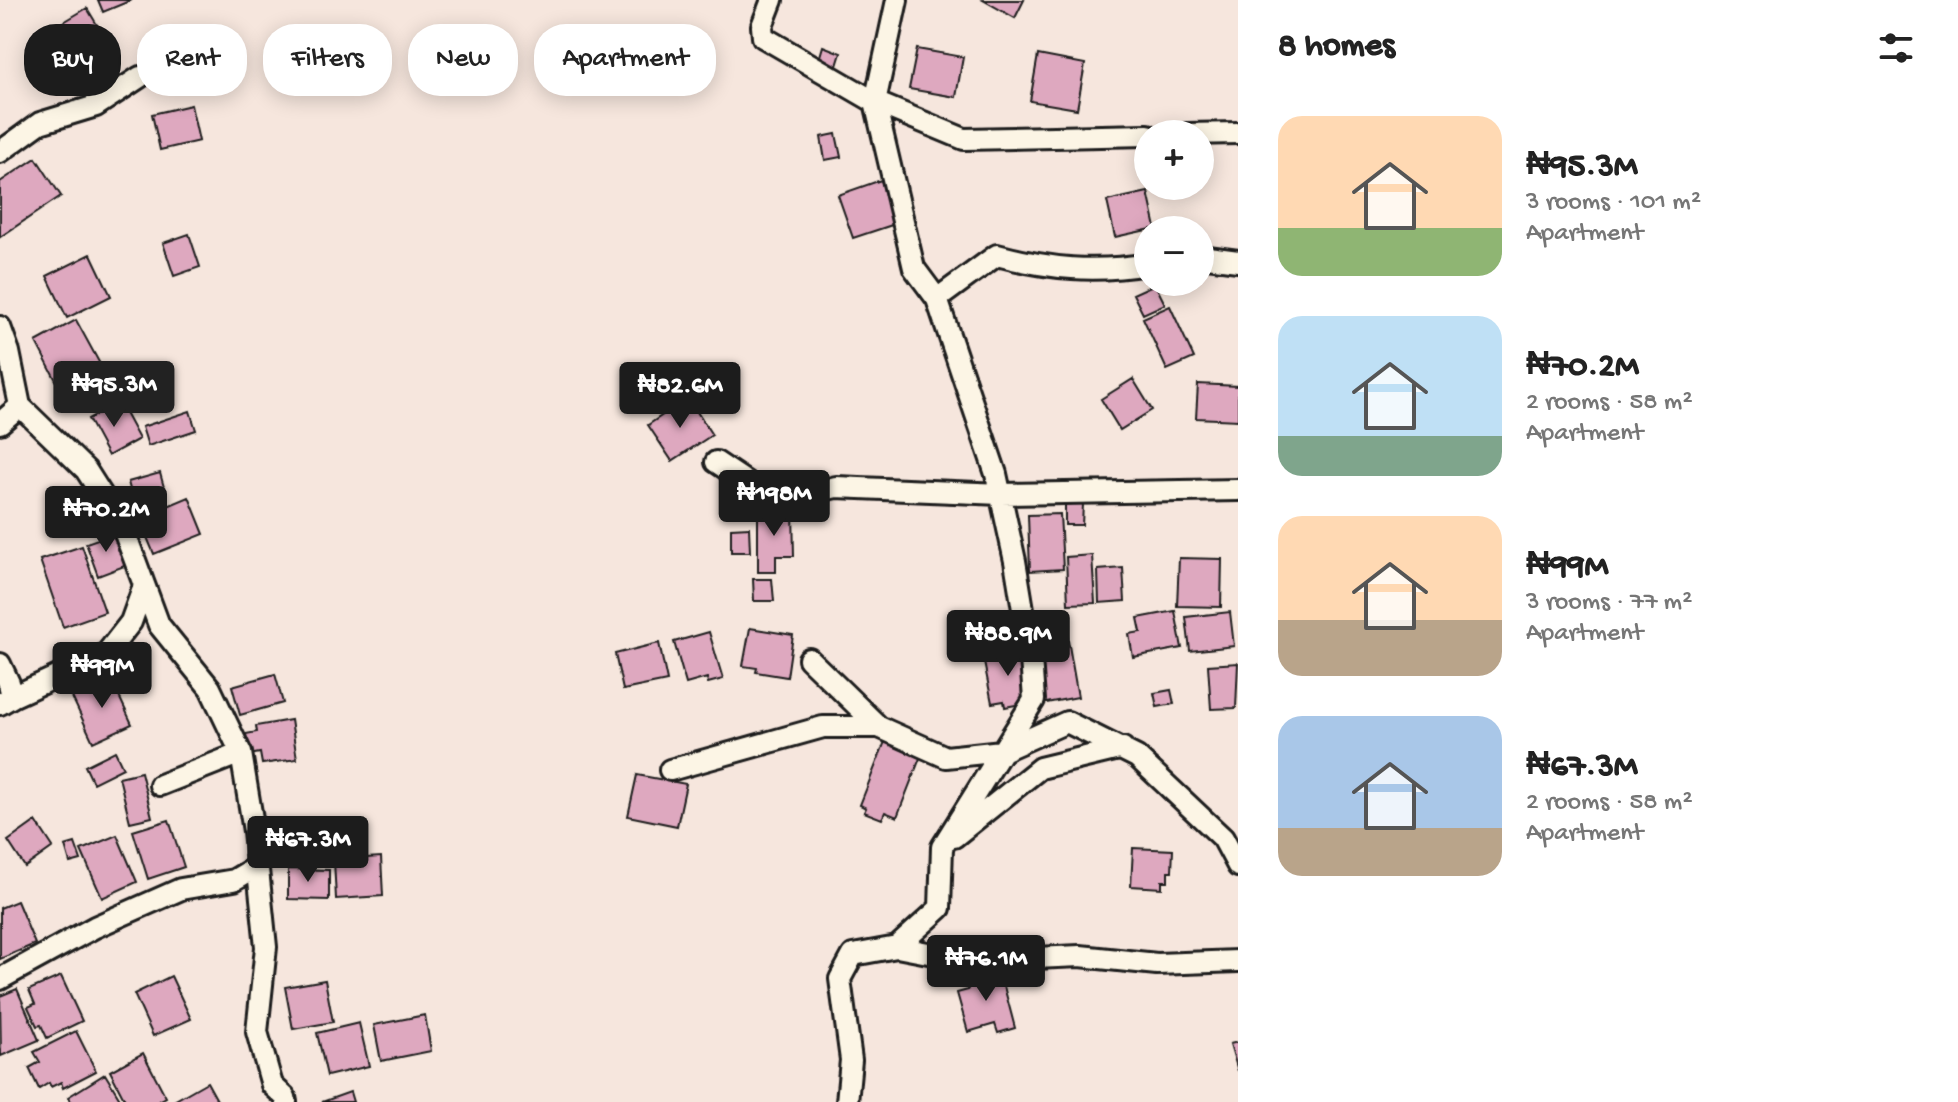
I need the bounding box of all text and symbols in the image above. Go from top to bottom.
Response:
chip: Buy [24,24,121,96]
chip: Rent [137,24,247,96]
chip: Filters [263,24,392,96]
chip: New [408,24,518,96]
chip: Apartment [534,24,716,96]
icon: filters [1874,26,1918,70]
text: 8 homes [1278,28,1395,68]
map controls [1134,120,1214,296]
button: + [1134,120,1214,200]
icon: home [1342,148,1438,244]
text: ₦95.3M [1526,148,1637,188]
text: 3 rooms · 101 m² [1526,188,1701,219]
button: − [1134,216,1214,296]
text: Apartment [1526,219,1643,250]
icon: home [1342,348,1438,444]
text: ₦70.2M [1526,348,1638,388]
pin: ₦95.3M [49,361,179,429]
pin: ₦82.6M [615,362,745,430]
text: ₦95.3M [71,371,157,402]
text: ₦82.6M [637,372,723,403]
text: 2 rooms · 58 m² [1526,388,1692,419]
text: Apartment [1526,419,1643,450]
pin: ₦198M [718,470,830,538]
text: ₦198M [737,480,811,511]
pin: ₦70.2M [41,486,171,554]
text: ₦70.2M [63,496,149,527]
icon: home [1342,548,1438,644]
text: ₦99M [1526,548,1608,588]
text: 3 rooms · 77 m² [1526,588,1692,619]
pin: ₦88.9M [943,610,1073,678]
text: Apartment [1526,619,1643,650]
text: ₦88.9M [965,620,1051,651]
pin: ₦99M [55,642,149,710]
text: ₦99M [71,652,133,683]
icon: home [1342,748,1438,844]
text: ₦67.3M [1526,748,1637,788]
text: 2 rooms · 58 m² [1526,788,1692,819]
pin: ₦67.3M [243,816,373,884]
text: Apartment [1526,819,1643,850]
text: ₦67.3M [265,826,351,857]
pin: ₦76.1M [921,935,1051,1003]
text: ₦76.1M [945,945,1027,976]

